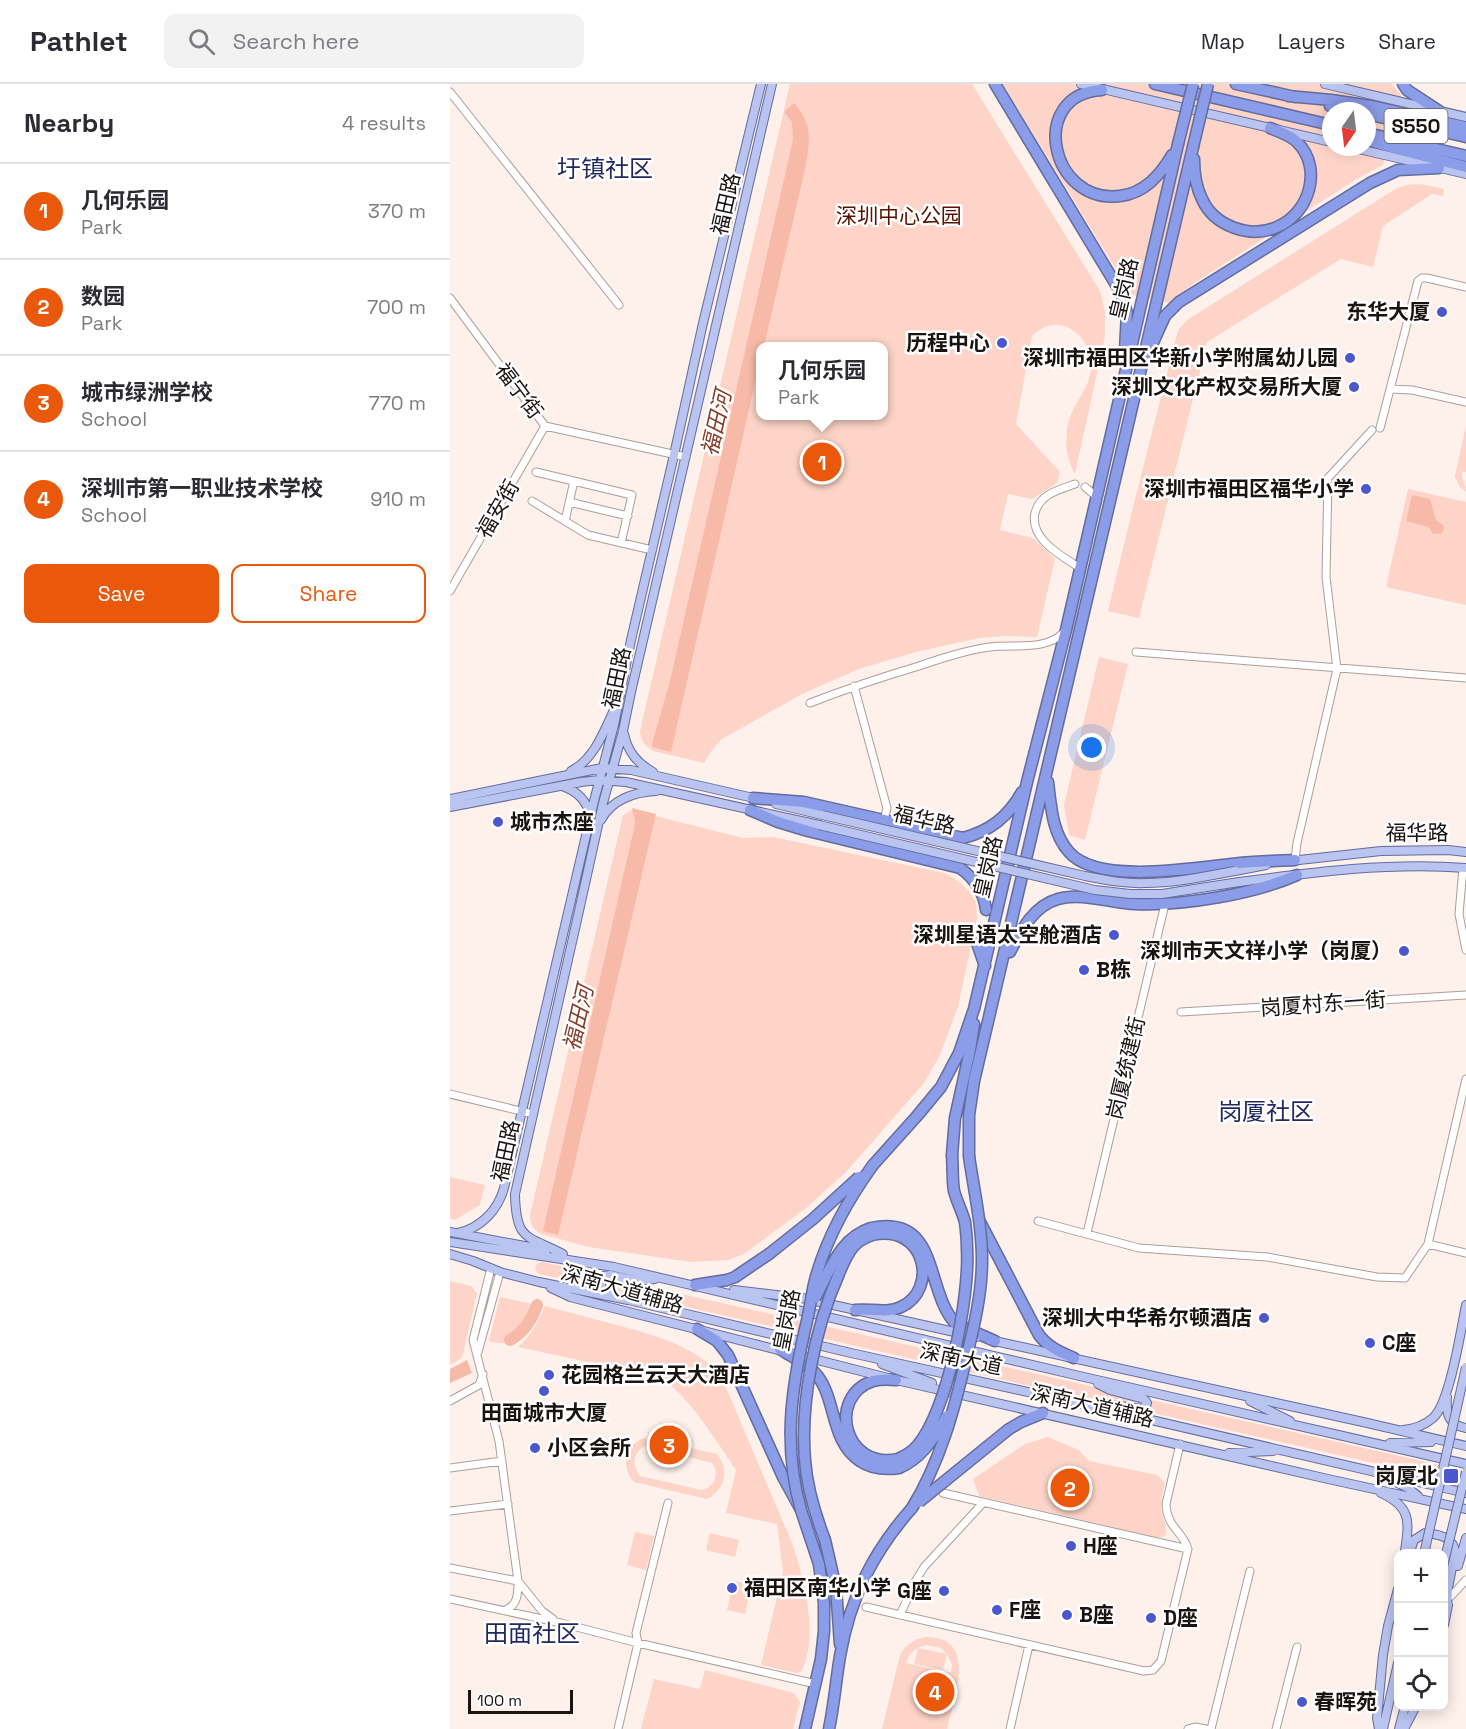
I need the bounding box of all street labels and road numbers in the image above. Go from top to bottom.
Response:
road number: S550 [1384,109,1448,143]
street label: 福田路 [705,170,746,238]
street label: 皇岗路 [1103,255,1144,323]
street label: 福宁街 [490,357,549,424]
street label: 福安街 [470,475,525,543]
street label: 福田路 [597,644,636,712]
street label: 福华路 [890,799,958,840]
street label: 福华路 [1386,819,1449,846]
street label: 皇岗路 [967,833,1008,901]
street label: 岗厦村东一街 [1259,986,1387,1021]
street label: 岗厦统建街 [1101,1014,1150,1122]
street label: 福田路 [486,1117,525,1185]
street label: 深南大道辅路 [558,1258,686,1319]
street label: 皇岗路 [767,1286,806,1353]
street label: 深南大道 [917,1337,1005,1380]
street label: 深南大道辅路 [1028,1378,1157,1433]

